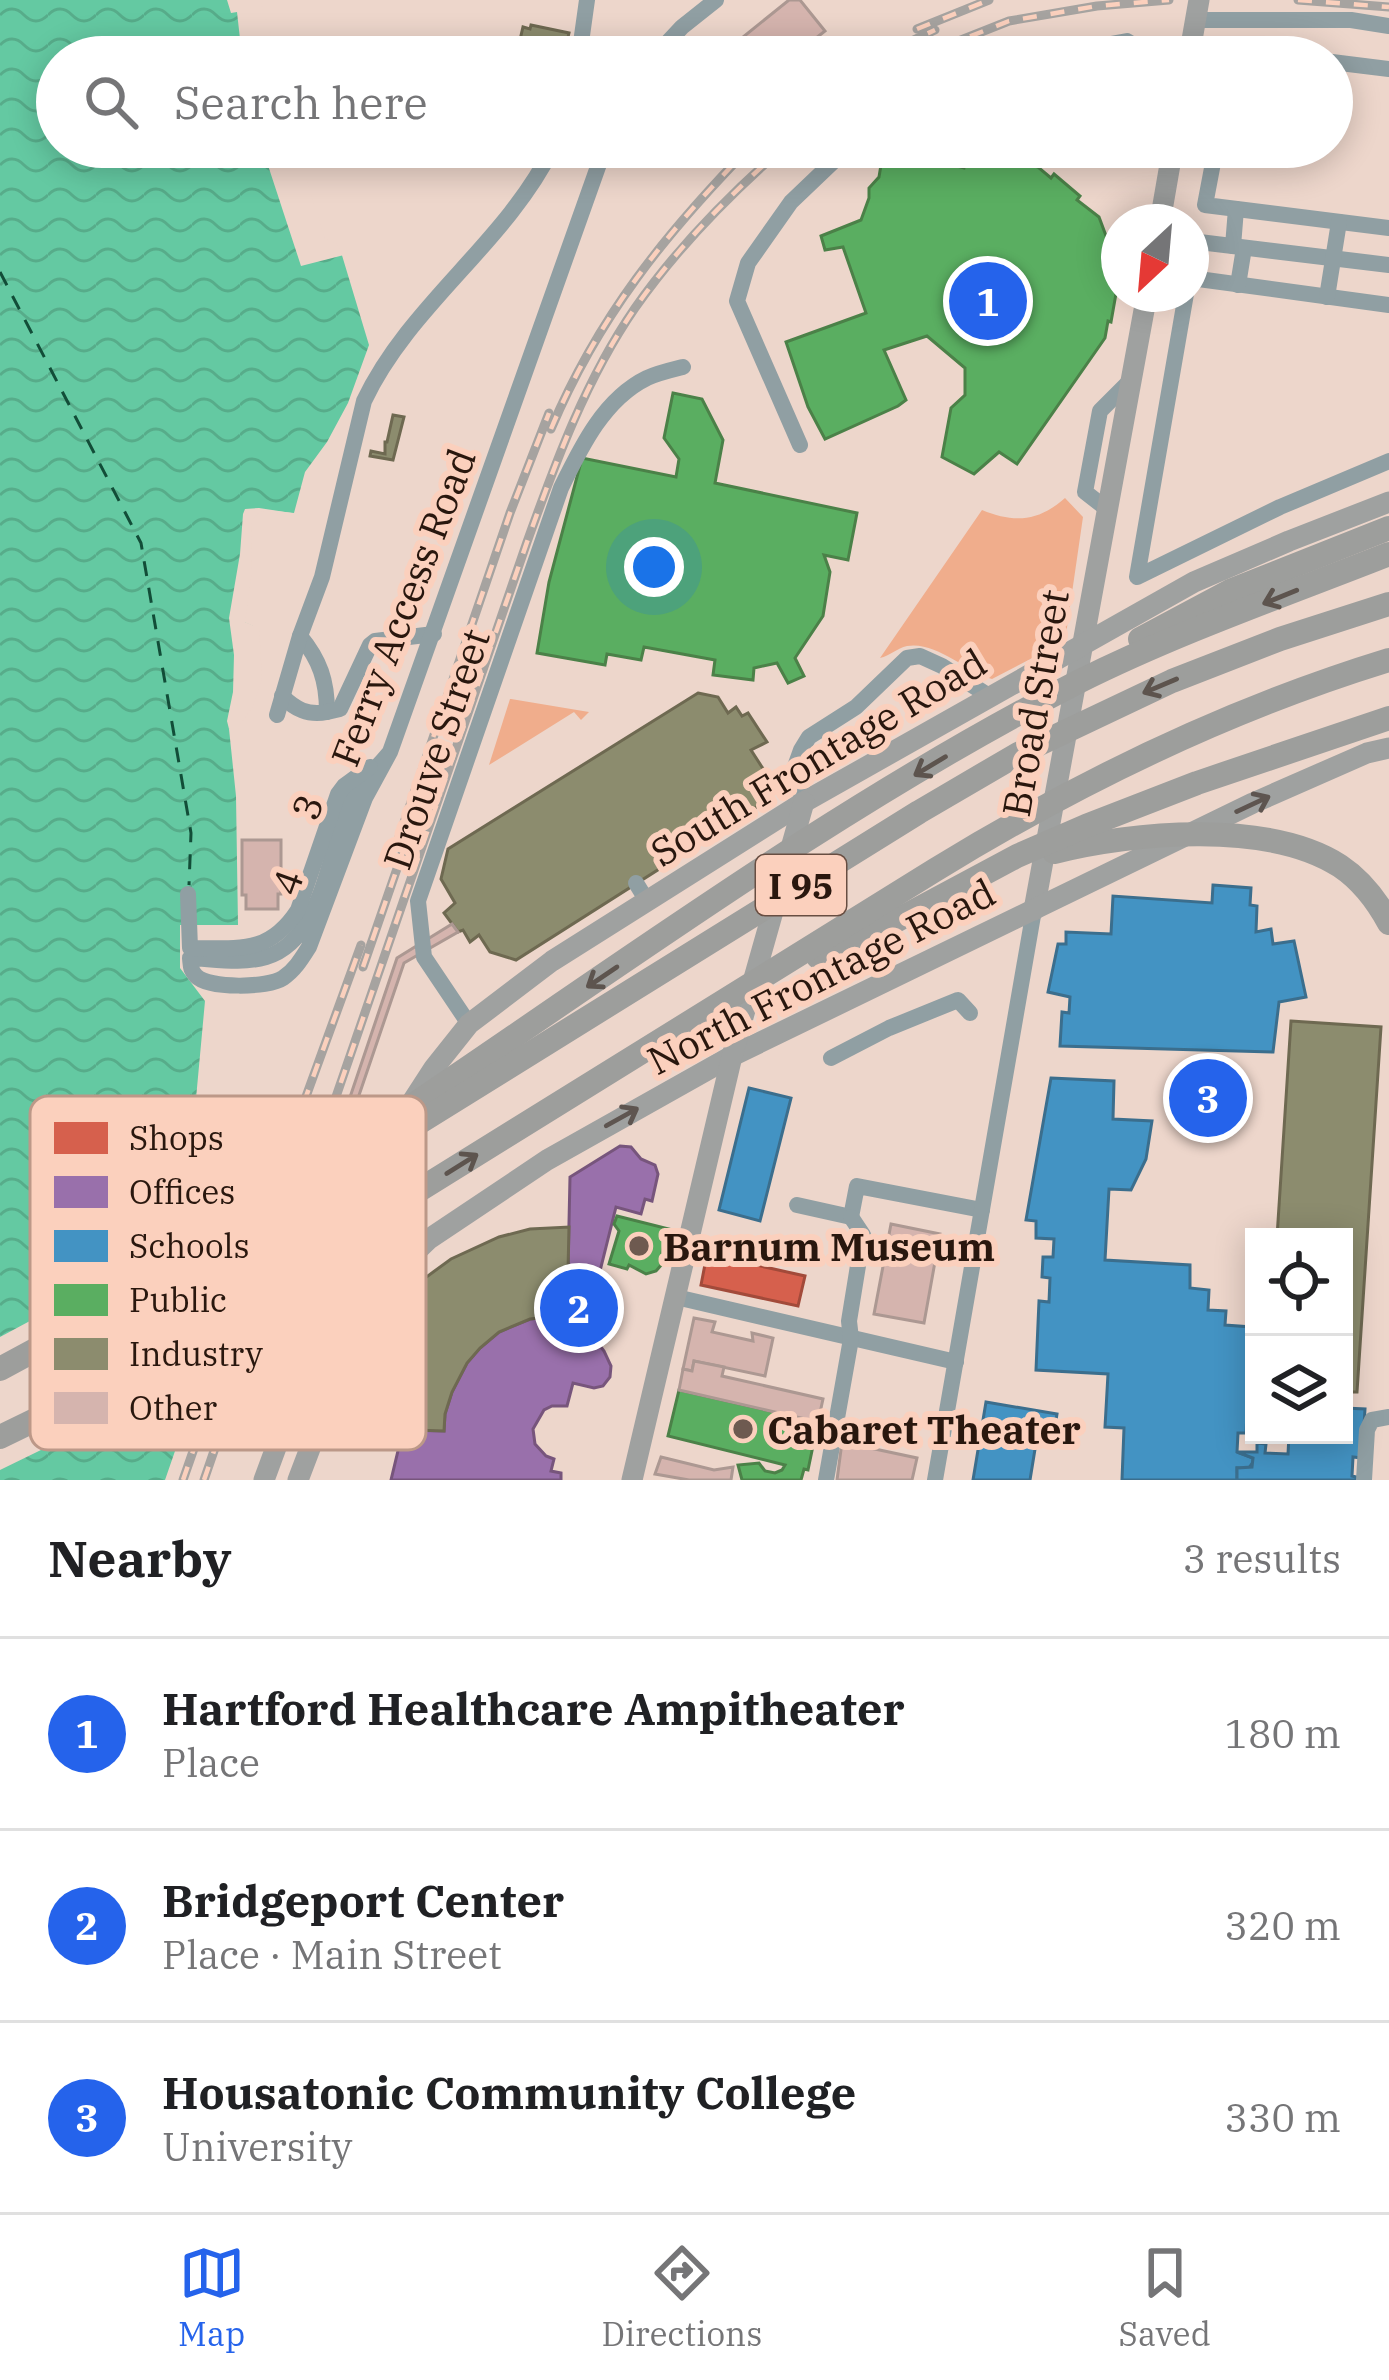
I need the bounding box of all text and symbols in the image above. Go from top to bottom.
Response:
search box [36,36,1353,168]
icon: search [78,69,144,135]
text: Search here [174,73,428,131]
north arrow [1101,204,1209,312]
pin: 1 [949,256,1027,346]
street label: Ferry Access Road [319,441,487,773]
your location [624,537,684,597]
street label: Broad Street [990,586,1080,820]
one-way arrow [1263,587,1300,609]
street label: Drouve Street [371,622,501,876]
street label: South Frontage Road [641,637,995,877]
one-way arrow [1143,676,1179,698]
one-way arrow [913,754,948,778]
street label: 3 [279,787,335,827]
one-way arrow [1234,792,1270,814]
road number: I 95 [756,855,846,915]
street label: 4 [259,862,315,902]
street label: North Frontage Road [639,866,1003,1086]
one-way arrow [586,964,619,989]
pin: 3 [1169,1053,1247,1143]
legend [30,1096,426,1450]
one-way arrow [604,1105,639,1128]
text: Shops [129,1116,224,1159]
one-way arrow [444,1152,478,1176]
text: Offices [129,1170,235,1213]
place label: Barnum Museum [663,1221,995,1272]
text: Schools [129,1224,250,1267]
map controls [1245,1228,1353,1444]
button: locate [1245,1228,1353,1336]
marker: Barnum Museum [626,1233,652,1259]
pin: 2 [540,1263,618,1353]
text: Public [129,1278,227,1321]
text: Industry [129,1332,263,1375]
button: layers [1245,1336,1353,1444]
text: Other [129,1386,218,1429]
place label: Cabaret Theater [767,1404,1081,1455]
marker: Cabaret Theater [730,1416,756,1442]
text: Nearby [48,1525,232,1591]
text: 3 results [1183,1533,1341,1584]
text: Hartford Healthcare Ampitheater [162,1679,905,1737]
text: 1 [75,1708,99,1759]
text: 180 m [1225,1708,1341,1759]
text: Place [162,1737,260,1788]
text: Bridgeport Center [162,1871,564,1929]
text: 2 [75,1900,99,1951]
text: 320 m [1225,1900,1341,1951]
text: Place · Main Street [162,1929,502,1980]
text: Housatonic Community College [162,2063,856,2121]
text: 3 [75,2092,99,2143]
text: 330 m [1225,2092,1341,2143]
text: University [162,2121,352,2172]
tab: Map [178,2240,245,2355]
tab: Directions [601,2240,762,2355]
tab: Saved [1118,2240,1211,2355]

